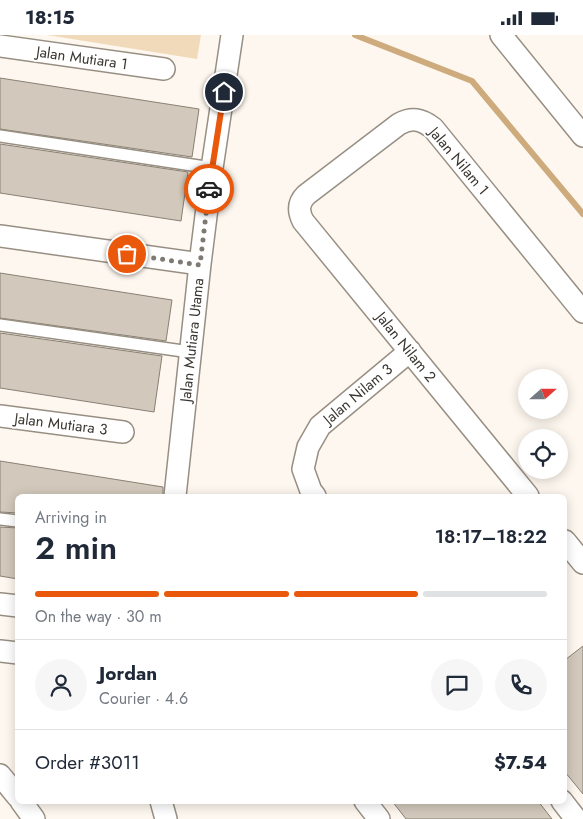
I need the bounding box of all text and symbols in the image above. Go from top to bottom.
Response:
text: 18:15 [25,4,75,31]
street label: Jalan Mutiara 1 [33,40,129,75]
pin [203,71,245,113]
icon: home [210,78,238,106]
street label: Jalan Nilam 1 [423,121,494,200]
courier [184,164,234,214]
icon: car [195,175,223,203]
pin [106,233,148,275]
icon: bag [113,240,141,268]
street label: Jalan Mutiara Utama [174,277,209,405]
street label: Jalan Nilam 2 [370,306,441,387]
street label: Jalan Nilam 3 [317,358,397,431]
north arrow [518,369,568,419]
map controls [518,369,568,479]
street label: Jalan Mutiara 3 [11,407,109,441]
button: locate [518,429,568,479]
text: Arriving in [35,506,107,529]
text: 18:17–18:22 [435,523,547,550]
text: 2 min [35,525,117,571]
text: On the way · 30 m [35,605,162,628]
button: person [35,659,87,711]
button: chat [431,659,483,711]
button: phone [495,659,547,711]
text: Jordan [99,660,157,687]
text: Courier · 4.6 [99,687,188,710]
text: Order #3011 [35,749,140,776]
text: $7.54 [494,749,547,776]

